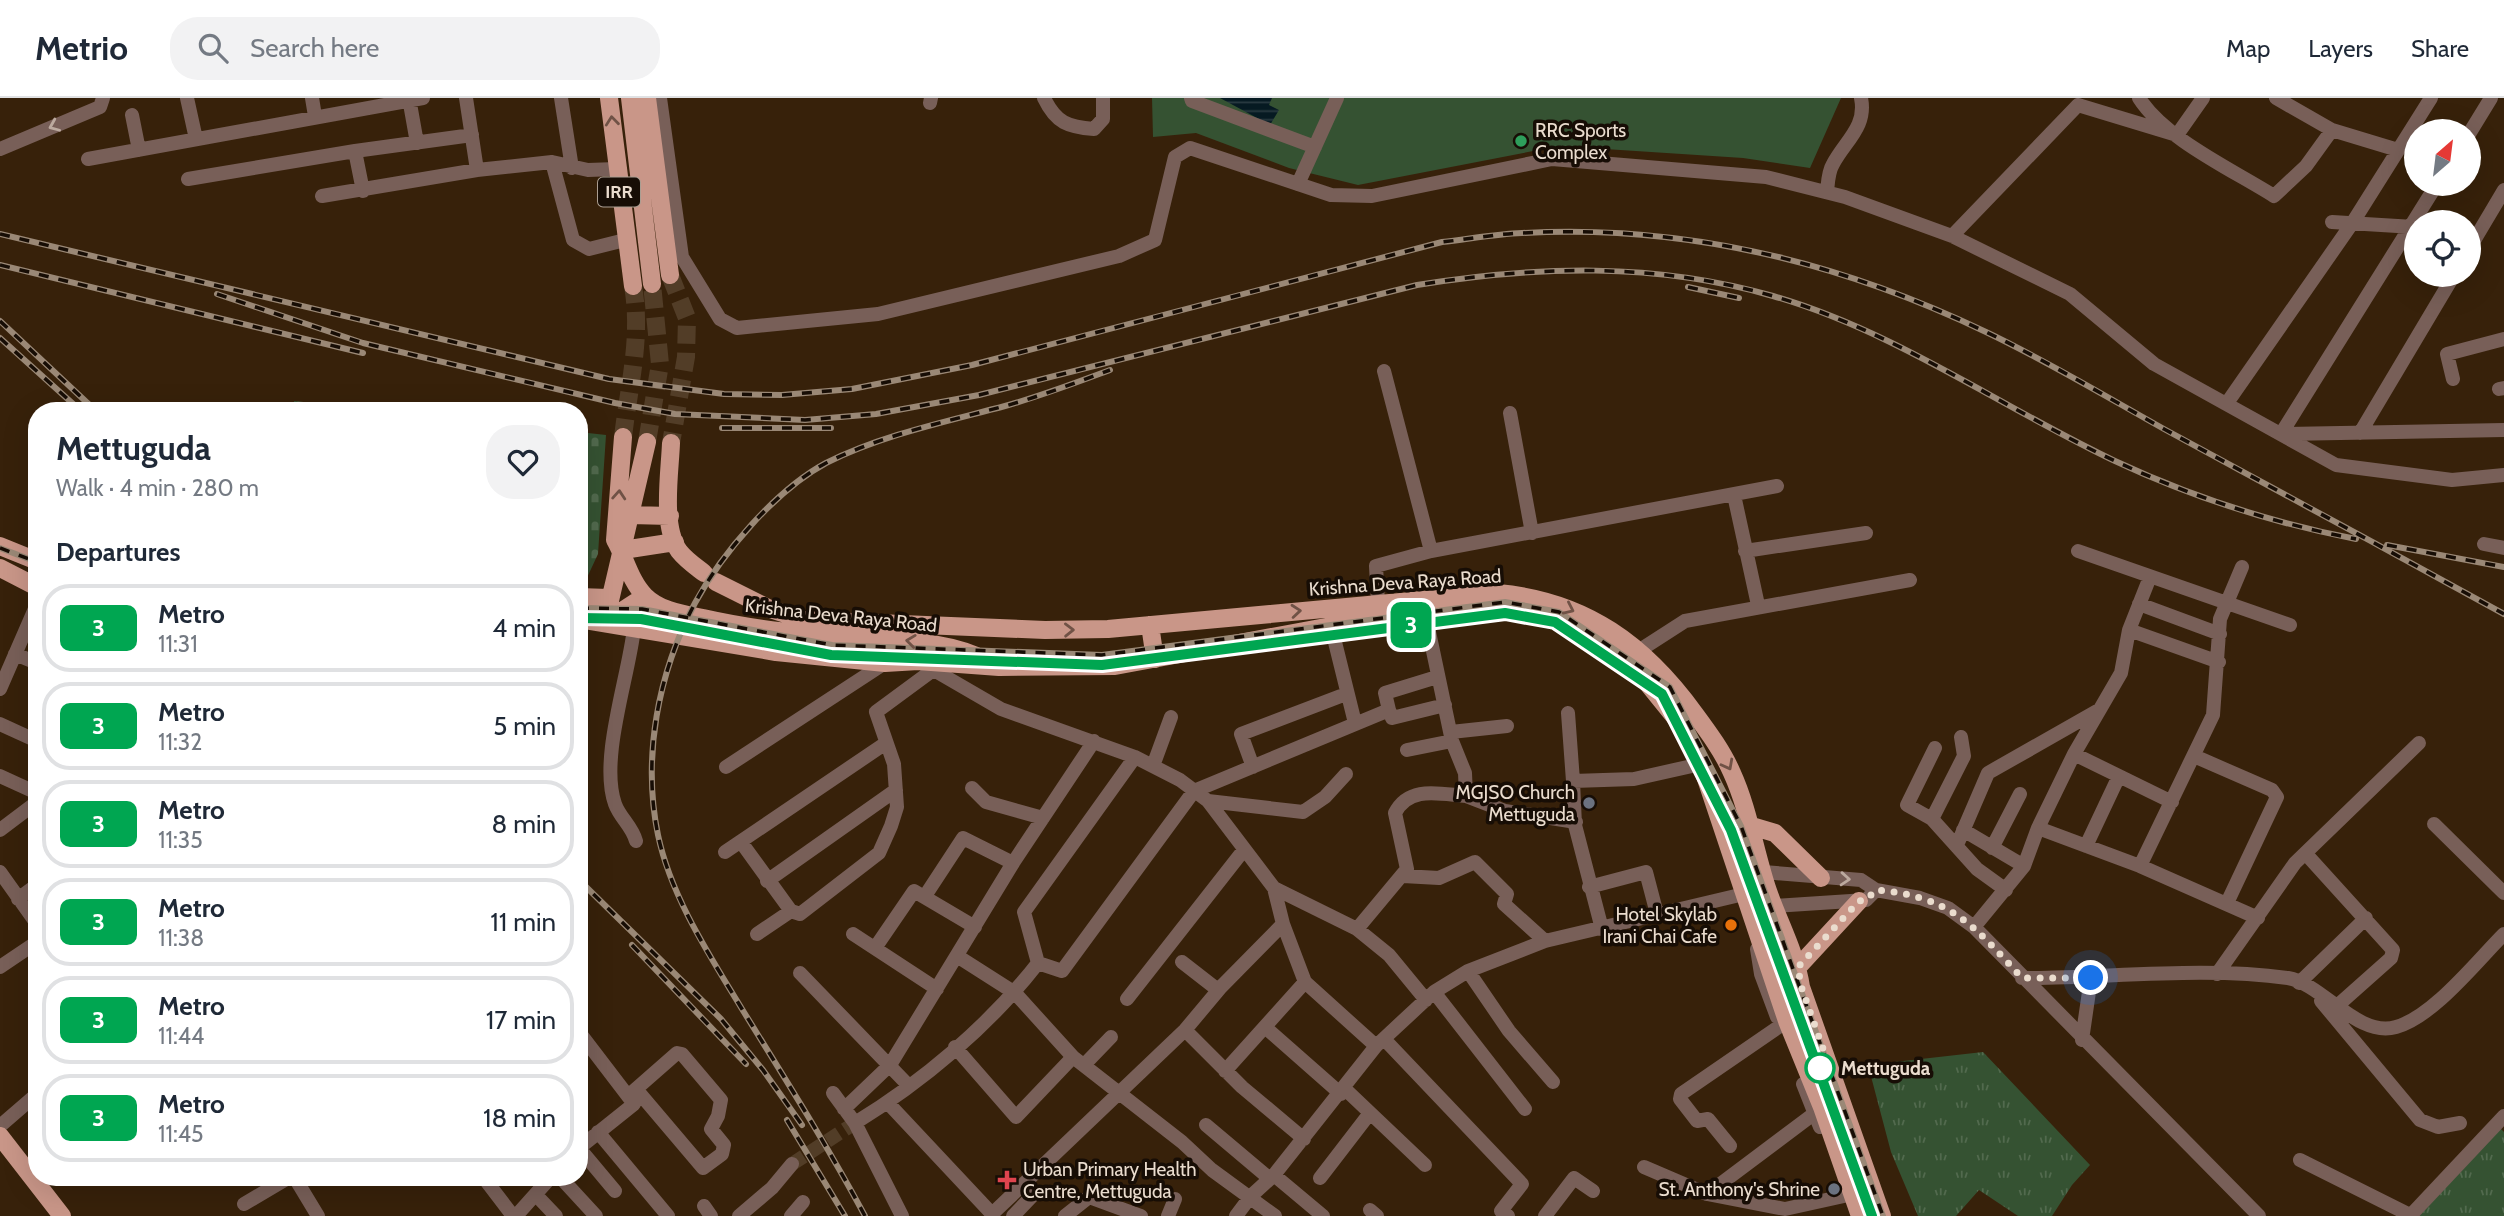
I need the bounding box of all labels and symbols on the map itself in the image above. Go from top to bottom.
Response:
one-way arrow [604,115,619,127]
one-way arrow [49,118,62,132]
place label: RRC Sports Complex [1535,119,1626,164]
north arrow [2404,119,2482,196]
marker: RRC Sports Complex [1513,133,1529,149]
road number: IRR [598,178,640,206]
one-way arrow [611,489,626,500]
street label: Krishna Deva Raya Road [1308,564,1502,601]
street label: Krishna Deva Raya Road [744,594,938,637]
one-way arrow [1562,601,1575,615]
line badge: 3 [1388,602,1434,648]
one-way arrow [1291,604,1302,619]
one-way arrow [1064,622,1075,637]
one-way arrow [905,634,917,649]
one-way arrow [1719,758,1733,771]
place label: MGJSO Church Mettuguda [1455,781,1575,826]
marker: MGJSO Church Mettuguda [1581,795,1597,811]
one-way arrow [1840,872,1851,887]
place label: Hotel Skylab Irani Chai Cafe [1602,903,1717,948]
marker: Hotel Skylab Irani Chai Cafe [1723,917,1739,933]
your location [2073,960,2108,995]
marker: Mettuguda [1805,1053,1835,1083]
place label: Mettuguda [1841,1057,1931,1080]
place label: Urban Primary Health Centre, Mettuguda [1023,1158,1197,1203]
marker: Urban Primary Health Centre, Mettuguda [997,1170,1017,1190]
place label: St. Anthony's Shrine [1658,1178,1820,1201]
marker: St. Anthony's Shrine [1826,1181,1842,1197]

